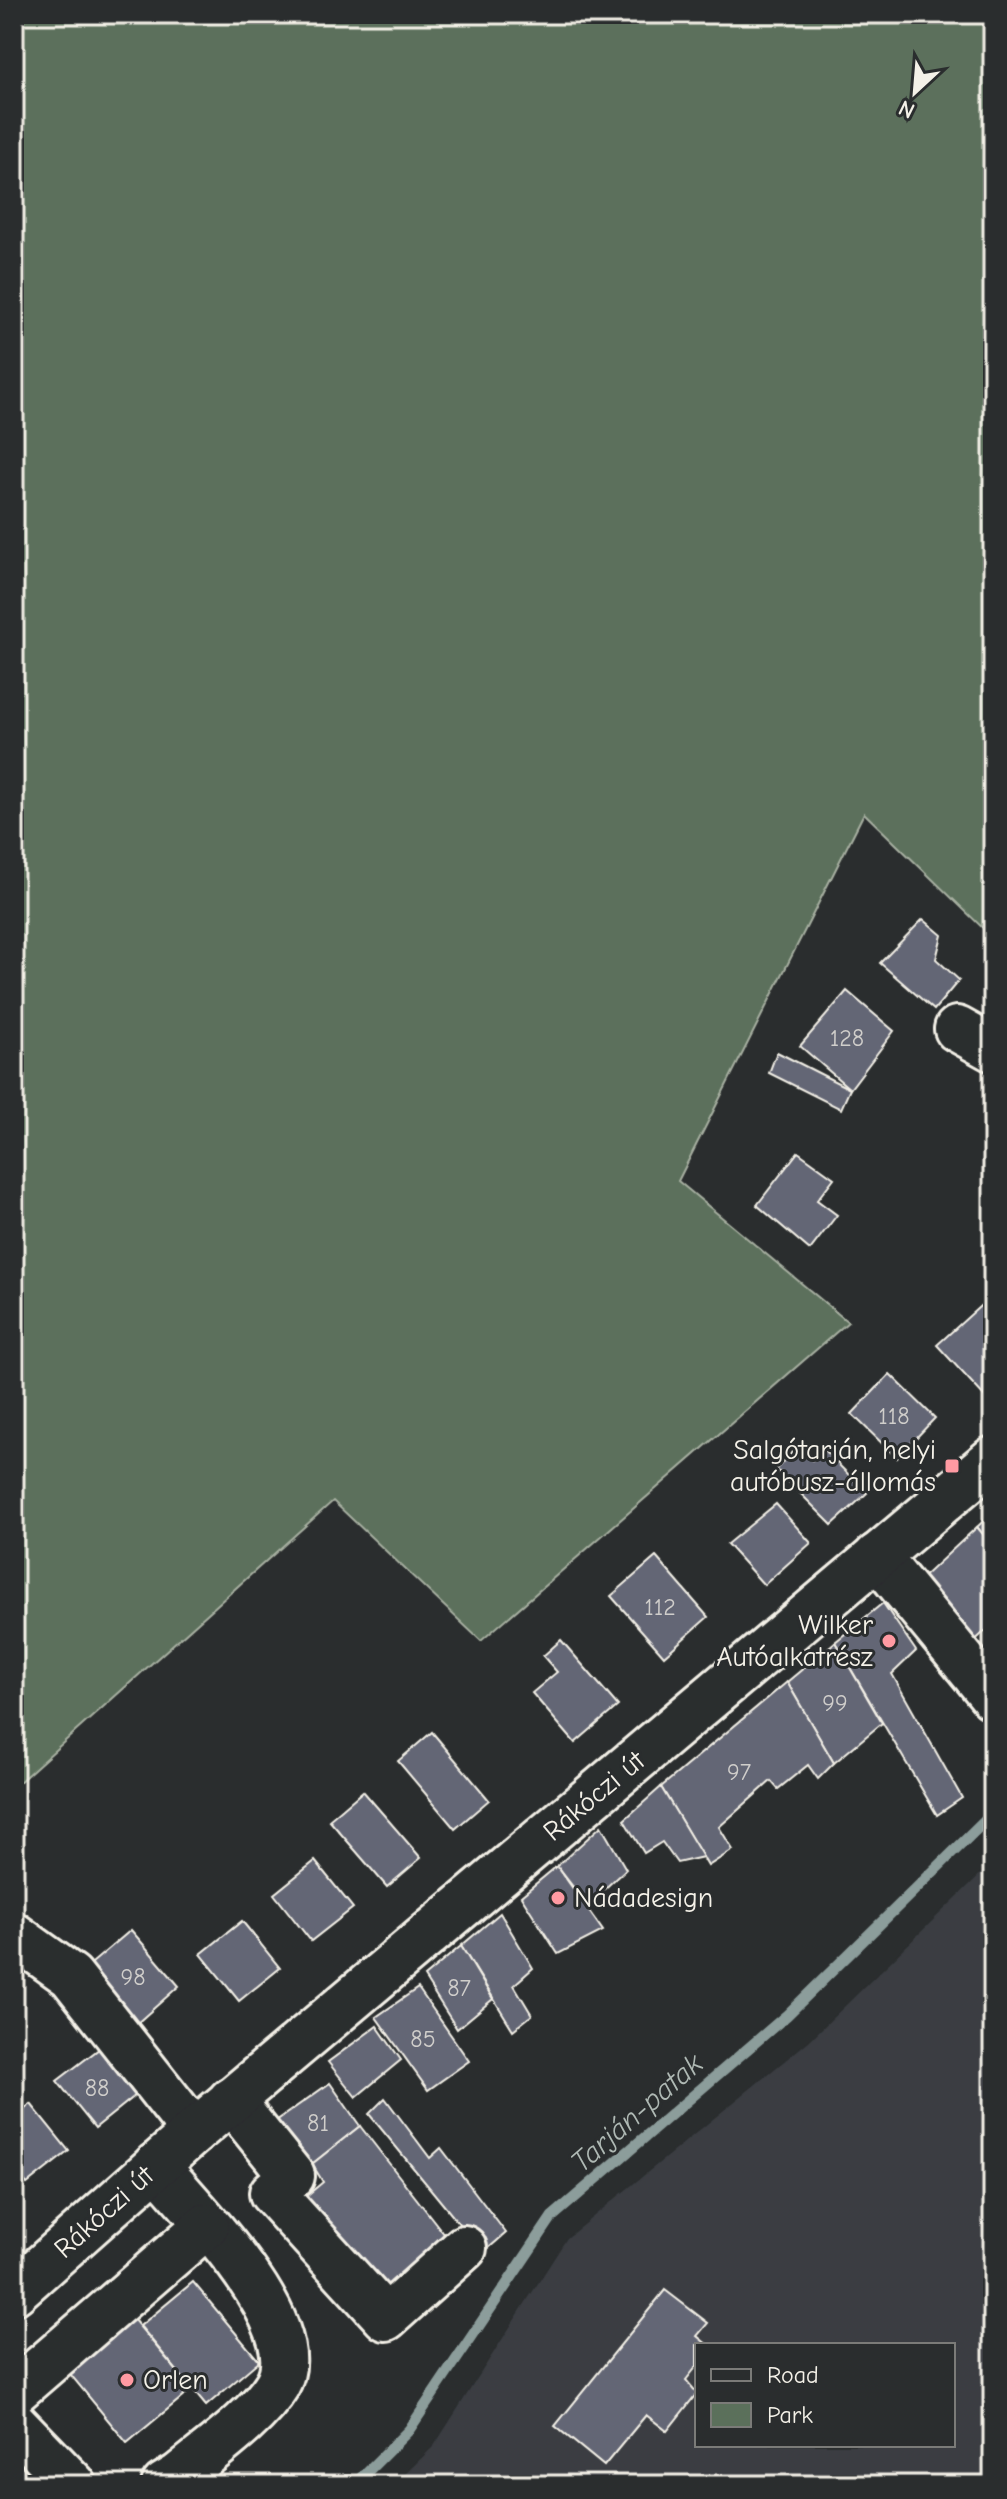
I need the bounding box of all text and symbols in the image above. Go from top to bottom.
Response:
north arrow [875,52,955,132]
text: N [895,94,919,124]
house number: 128 [830,1024,864,1052]
house number: 118 [878,1402,910,1430]
place label: Salgótarján, helyi autóbusz-állomás [730,1434,936,1498]
marker: Salgótarján, helyi autóbusz-állomás [943,1457,961,1475]
house number: 112 [644,1593,676,1621]
place label: Wilker Autóalkatrész [716,1609,873,1673]
marker: Wilker Autóalkatrész [880,1632,898,1650]
house number: 99 [822,1689,848,1717]
street label: Rákóczi út [537,1744,652,1848]
house number: 97 [727,1758,751,1786]
place label: Nádadesign [574,1882,713,1914]
marker: Nádadesign [549,1889,567,1907]
house number: 98 [120,1963,146,1991]
house number: 87 [447,1974,471,2002]
house number: 85 [410,2025,436,2053]
water label: Tarján-patak [564,2046,710,2180]
house number: 88 [85,2074,109,2102]
house number: 81 [307,2109,329,2137]
street label: Rákóczi út [48,2159,161,2265]
legend [695,2343,955,2447]
text: Road [767,2361,819,2389]
place label: Orlen [143,2364,208,2396]
marker: Orlen [118,2371,136,2389]
text: Park [767,2401,813,2429]

